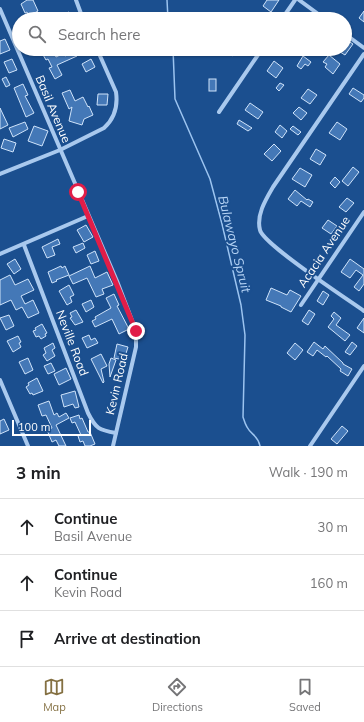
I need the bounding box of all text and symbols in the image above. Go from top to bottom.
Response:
search box [12,12,352,56]
icon: search [26,23,48,45]
text: Search here [58,25,140,44]
street label: Basil Avenue [32,73,74,145]
route start [69,183,87,201]
water label: Bulawayo Spruit [215,194,255,295]
street label: Acacia Avenue [294,213,353,290]
street label: Neville Road [53,308,92,378]
route end [127,322,145,340]
street label: Kevin Road [102,352,131,416]
scale bar [12,418,91,437]
text: 100 m [18,420,50,434]
text: 3 min [16,462,61,483]
text: Walk · 190 m [269,464,348,480]
text: Continue [54,509,117,528]
icon: ahead [16,516,38,538]
text: 30 m [318,519,348,535]
text: Basil Avenue [54,528,132,544]
text: Continue [54,565,117,584]
icon: ahead [16,572,38,594]
text: 160 m [310,575,348,591]
text: Kevin Road [54,584,122,600]
icon: arrive [16,628,38,650]
text: Arrive at destination [54,629,201,648]
tab: Map [43,676,66,714]
tab: Directions [152,676,203,714]
tab: Saved [289,676,321,714]

